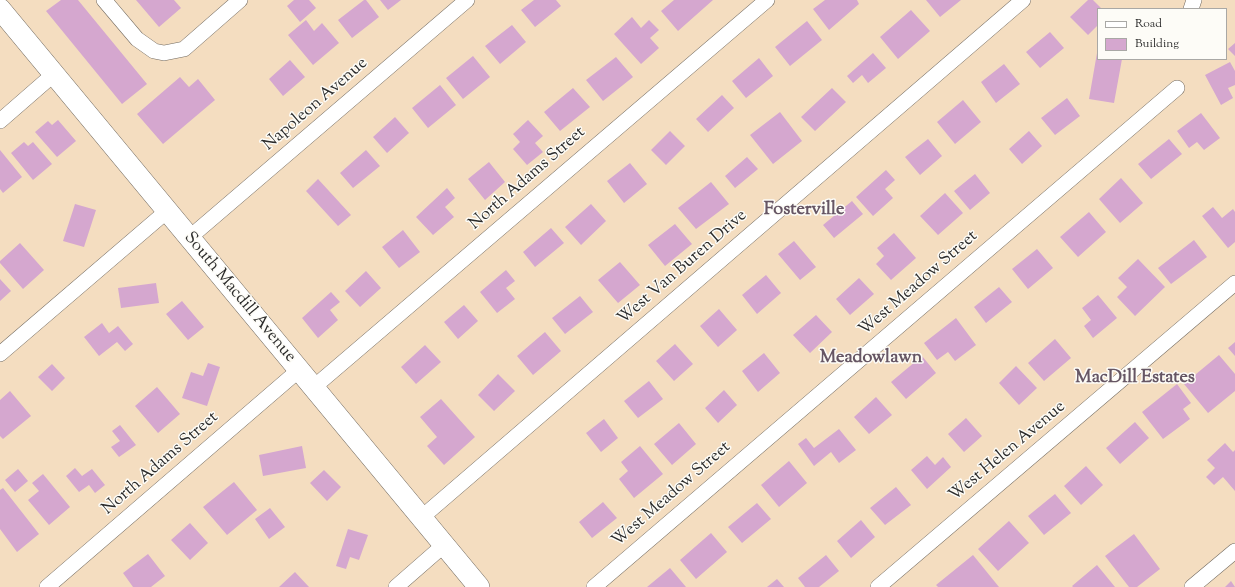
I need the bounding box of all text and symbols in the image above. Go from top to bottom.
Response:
legend [1097,8,1227,60]
text: Road [1135,15,1162,33]
text: Building [1135,35,1179,53]
street label: Napoleon Avenue [259,54,373,156]
street label: North Adams Street [466,123,590,235]
district label: Fosterville [764,200,844,222]
street label: West Van Buren Drive [614,206,752,330]
street label: West Meadow Street [855,227,983,341]
street label: South Macdill Avenue [179,229,299,367]
district label: Meadowlawn [820,348,922,370]
district label: MacDill Estates [1075,368,1195,390]
street label: West Helen Avenue [946,397,1070,507]
street label: North Adams Street [99,408,223,520]
street label: West Meadow Street [608,438,736,552]

